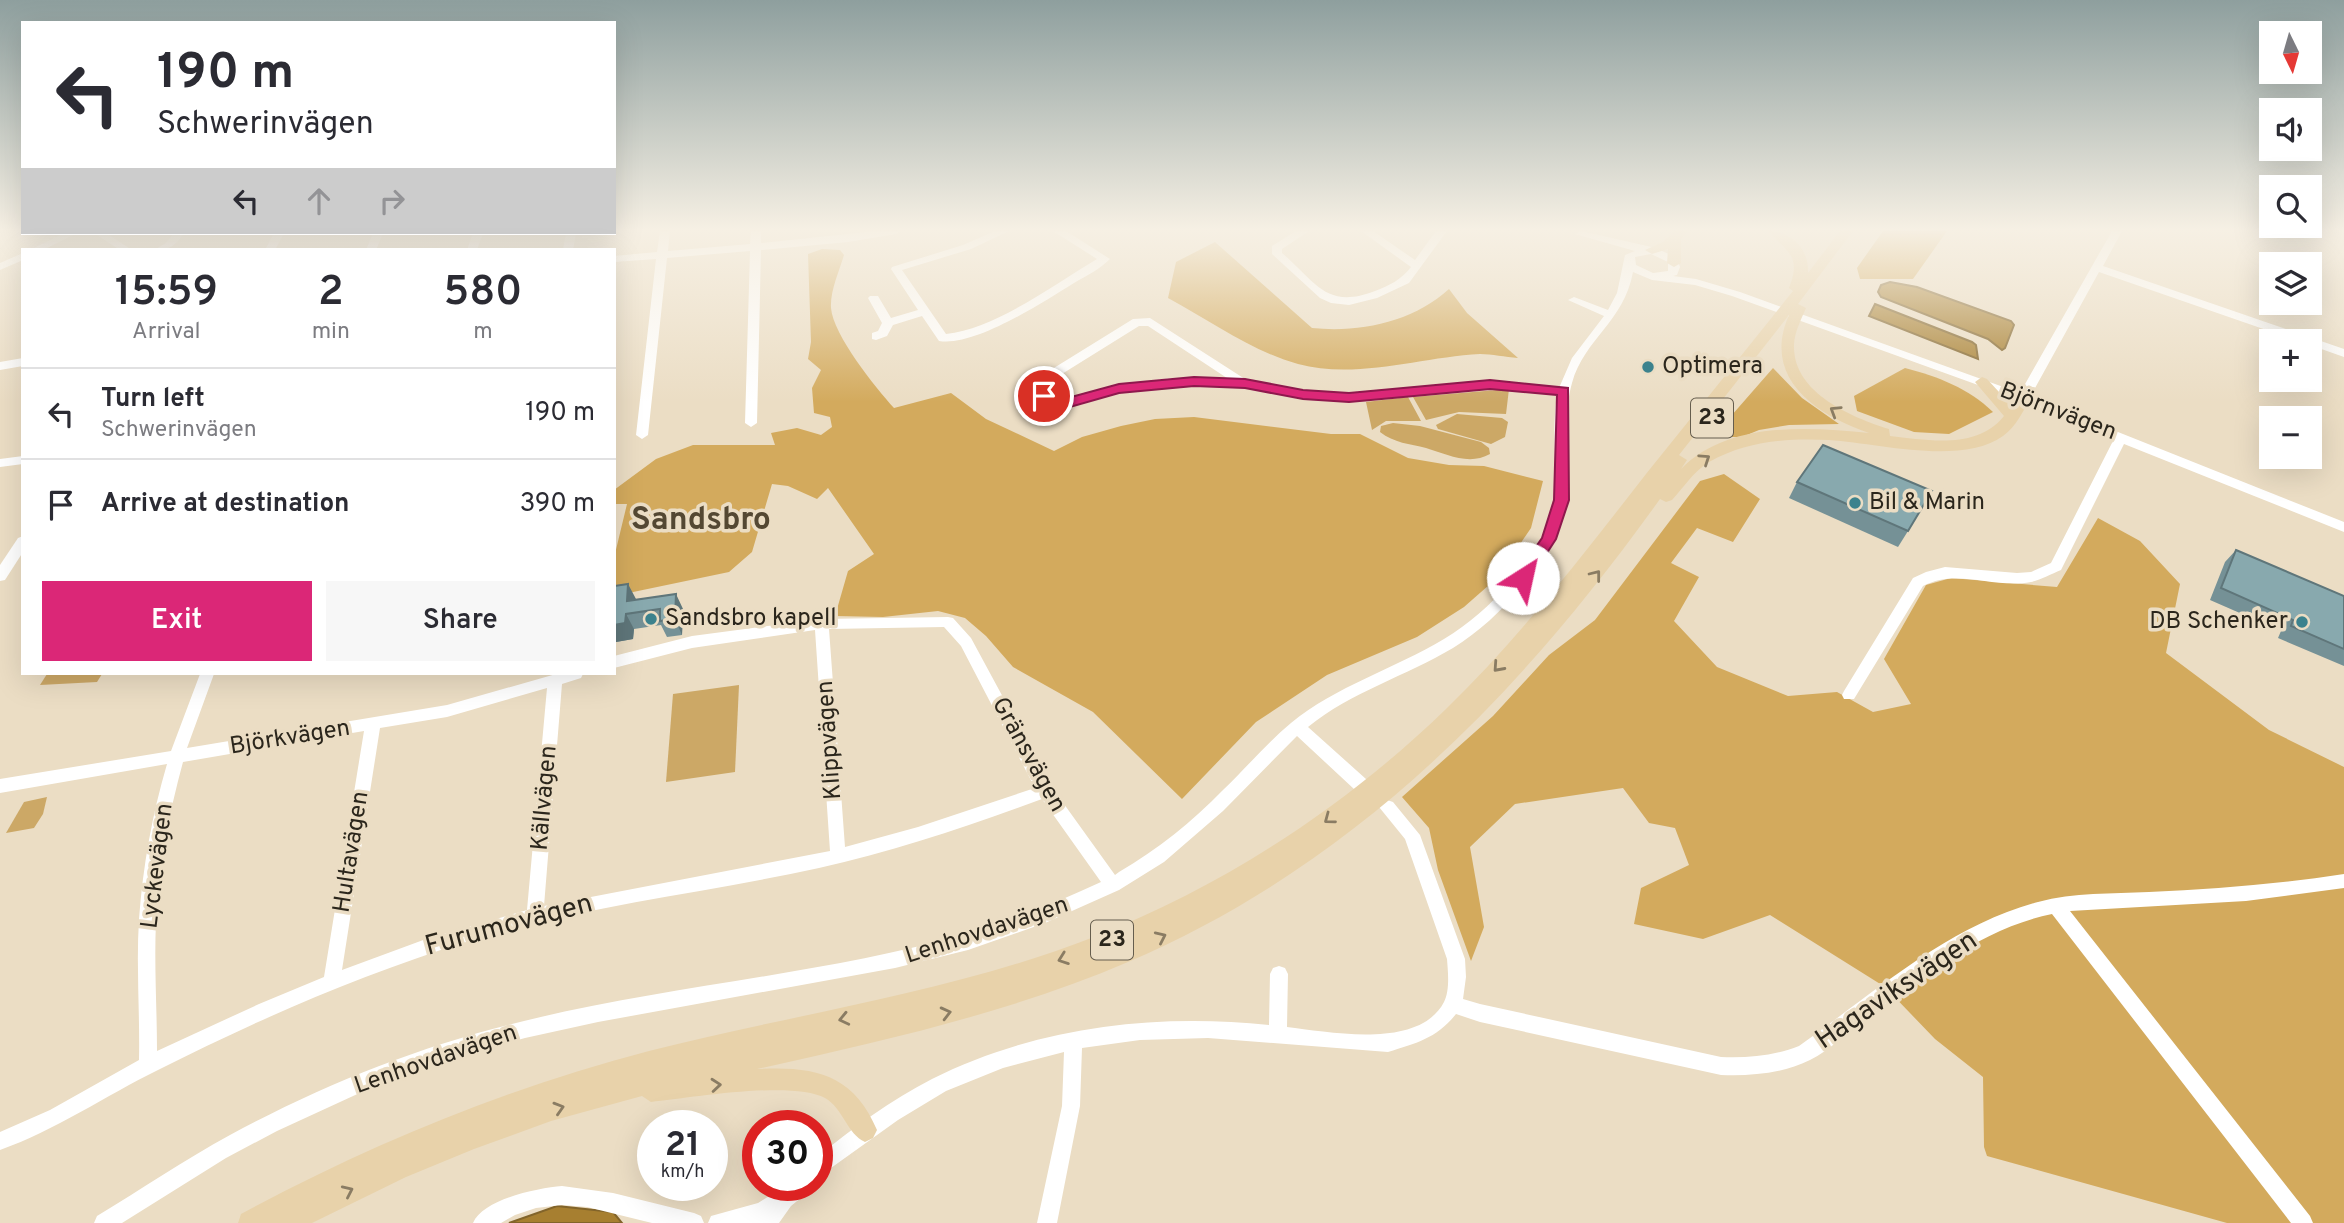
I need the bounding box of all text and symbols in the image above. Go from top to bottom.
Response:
north arrow [2259,21,2322,84]
map controls [2259,21,2322,469]
text: 190 m [157,44,294,106]
icon: left [42,49,133,140]
button: sound [2259,98,2322,161]
text: Schwerinvägen [157,105,374,145]
button: search [2259,175,2322,238]
icon: left [227,182,265,220]
icon: ahead [300,182,338,220]
icon: right [373,182,411,220]
button: layers [2259,252,2322,315]
text: 15:59 [115,267,218,320]
text: 2 [318,267,344,320]
text: 580 [444,267,522,320]
text: Arrival [132,318,201,347]
text: min [312,318,350,347]
text: m [473,318,493,347]
button: + [2259,329,2322,392]
place label: Optimera [1662,352,1763,382]
marker: Optimera [1640,359,1656,375]
pin [1014,366,1074,426]
street label: Björnvägen [1995,376,2121,448]
icon: arrive [1025,377,1063,415]
text: Turn left [101,383,205,416]
icon: left [42,395,80,433]
text: 190 m [525,397,595,430]
road number: 23 [1691,398,1733,438]
one-way arrow [1830,406,1843,419]
button: − [2259,406,2322,469]
text: Schwerinvägen [101,416,257,445]
one-way arrow [1697,455,1710,467]
icon: arrive [42,486,80,524]
text: Arrive at destination [101,488,349,521]
text: 390 m [520,488,595,521]
place label: Bil & Marin [1869,488,1985,518]
marker: Bil & Marin [1847,495,1863,511]
district label: Sandsbro [631,501,771,541]
position arrow [1486,541,1560,615]
one-way arrow [1588,570,1601,582]
button: Exit [42,581,312,661]
button: Share [326,581,595,661]
place label: Sandsbro kapell [665,604,837,634]
place label: DB Schenker [2149,607,2288,637]
marker: Sandsbro kapell [643,611,659,627]
marker: DB Schenker [2294,614,2310,630]
one-way arrow [1493,659,1506,672]
street label: Klippvägen [811,679,849,801]
street label: Gränsvägen [984,692,1072,818]
street label: Björkvägen [228,714,352,762]
street label: Källvägen [525,744,565,852]
street label: Hultavägen [328,789,376,915]
street label: Lyckevägen [135,802,181,930]
one-way arrow [1324,811,1337,824]
street label: Furumovägen [421,886,597,966]
street label: Lenhovdavägen [902,890,1072,972]
road number: 23 [1091,920,1133,959]
street label: Hagaviksvägen [1809,923,1985,1059]
one-way arrow [1154,932,1166,946]
one-way arrow [1058,950,1070,964]
one-way arrow [940,1007,952,1021]
one-way arrow [838,1011,850,1025]
street label: Lenhovdavägen [351,1018,521,1102]
one-way arrow [711,1078,722,1093]
one-way arrow [552,1102,565,1116]
speed limit sign: 30 [742,1110,833,1201]
text: 21 [665,1124,700,1168]
text: km/h [661,1161,704,1184]
one-way arrow [341,1186,353,1200]

